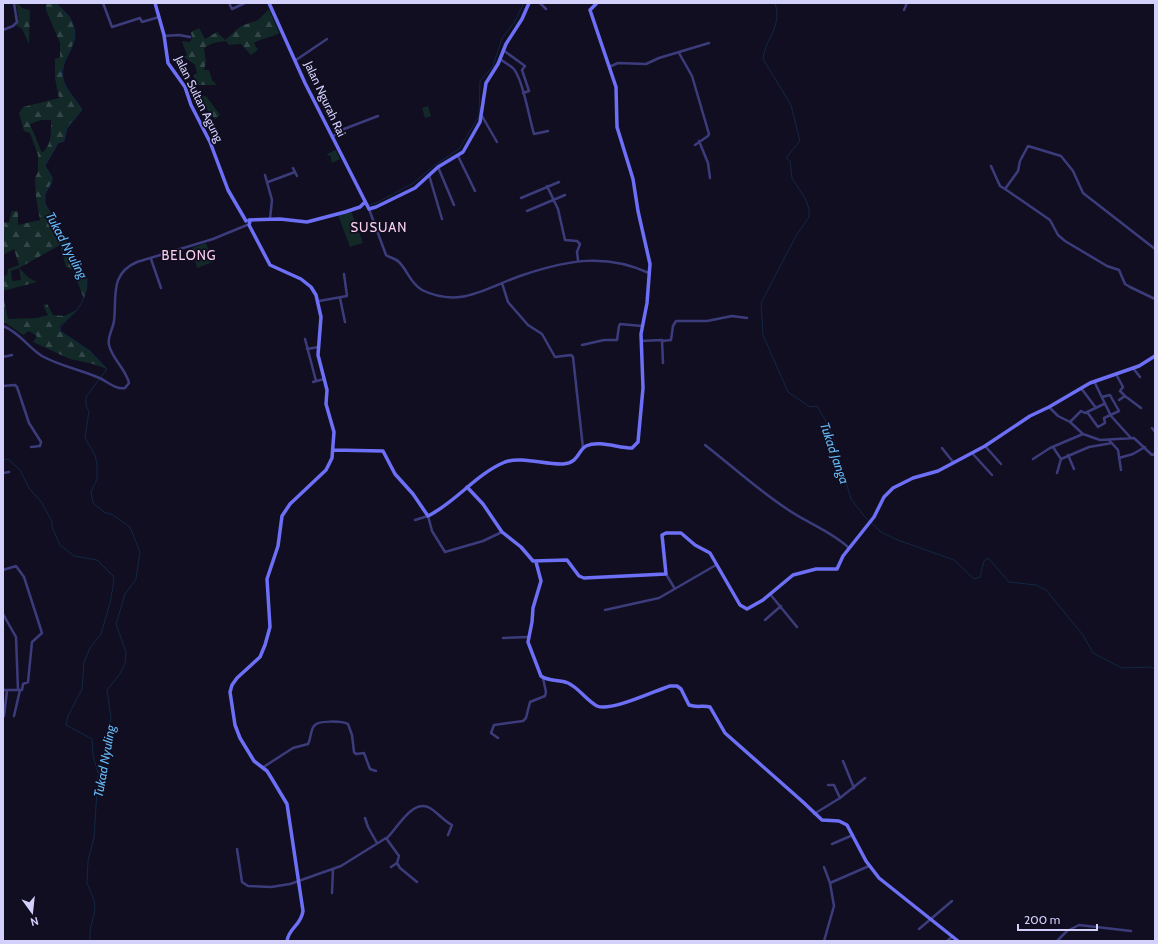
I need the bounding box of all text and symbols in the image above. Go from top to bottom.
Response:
street label: Jalan Sultan Agung [172,52,227,145]
street label: Jalan Ngurah Rai [301,58,349,139]
water label: Tukad Nyuling [43,209,92,282]
district label: SUSUAN [351,219,407,235]
district label: BELONG [161,247,217,263]
water label: Tukad Janga [817,420,853,486]
water label: Tukad Nyuling [90,722,118,799]
north arrow [12,892,52,932]
scale bar [1018,906,1097,932]
text: 200 m [1024,912,1060,927]
text: N [29,914,40,929]

